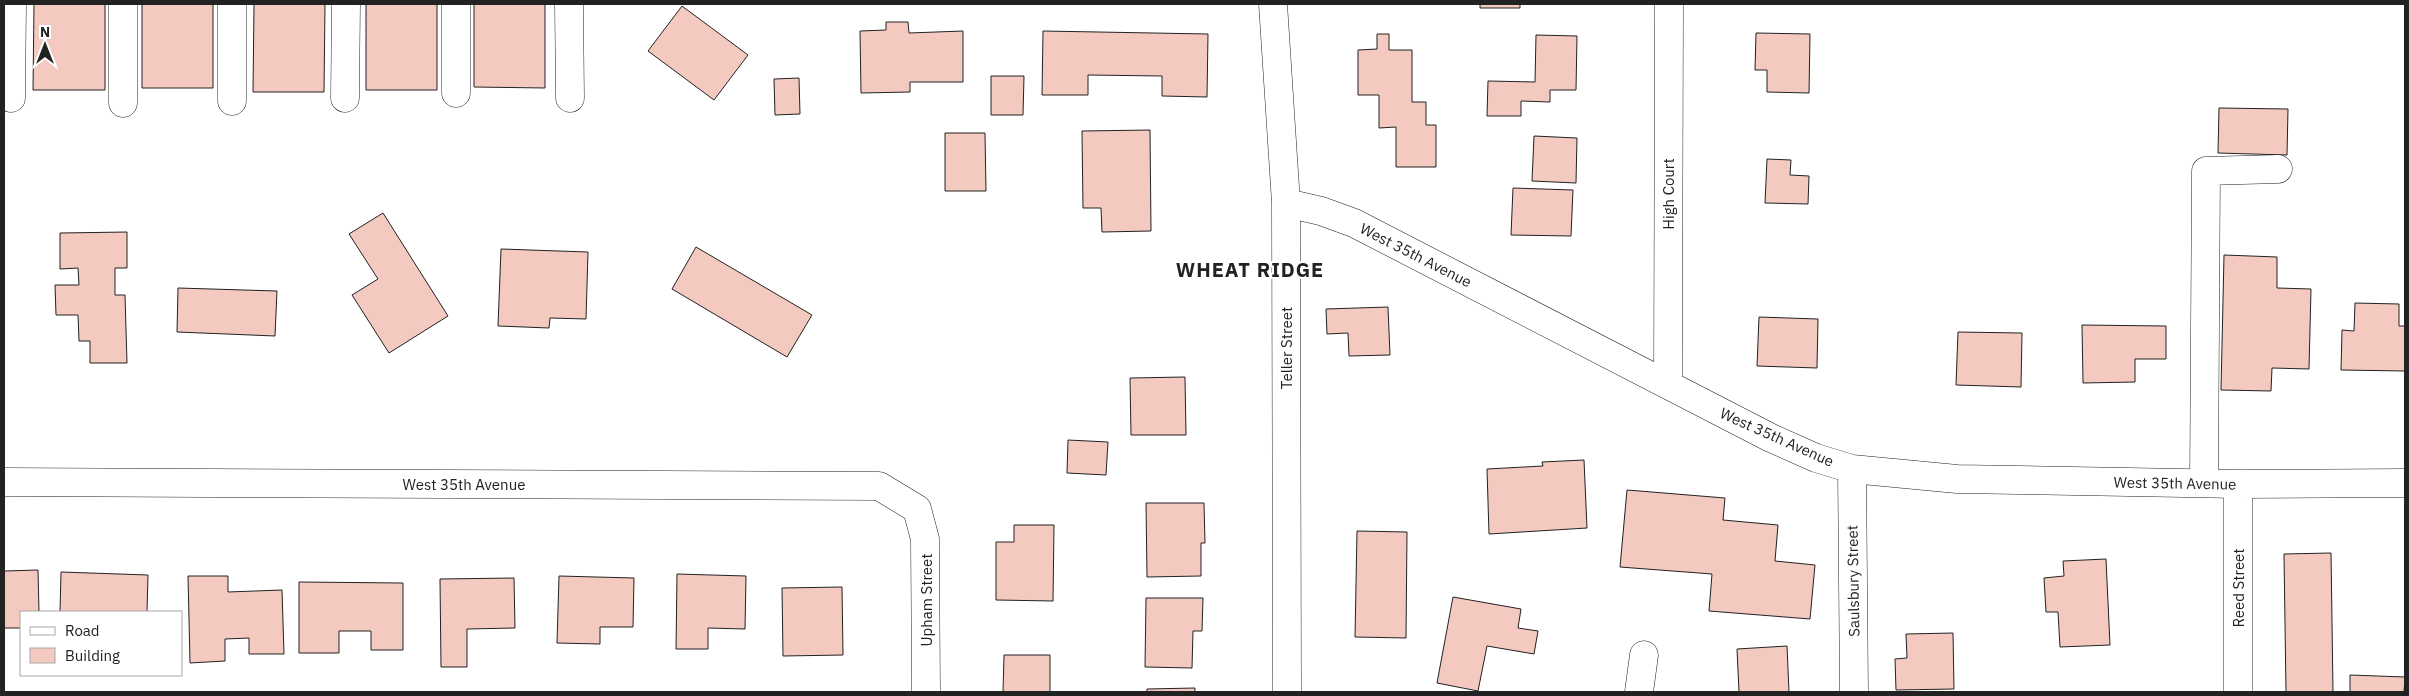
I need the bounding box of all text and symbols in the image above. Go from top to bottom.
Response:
north arrow [20,20,70,70]
text: N [40,23,50,41]
street label: High Court [1659,158,1678,230]
street label: West 35th Avenue [1357,219,1475,291]
district label: WHEAT RIDGE [1176,256,1324,283]
street label: Teller Street [1277,307,1296,389]
street label: West 35th Avenue [1717,403,1837,471]
street label: West 35th Avenue [2113,472,2237,494]
street label: West 35th Avenue [403,475,525,494]
street label: Saulsbury Street [1843,525,1863,637]
street label: Reed Street [2229,548,2248,628]
street label: Upham Street [917,553,936,647]
legend [20,611,182,676]
text: Road [65,621,100,640]
text: Building [65,646,120,665]

